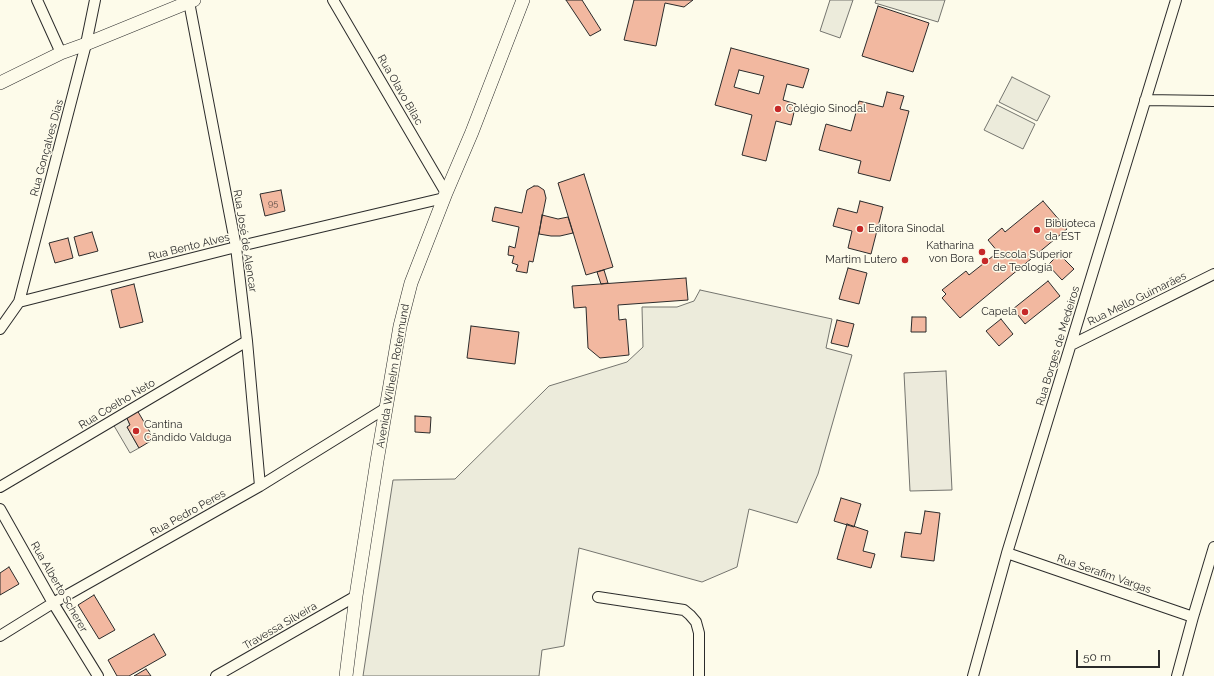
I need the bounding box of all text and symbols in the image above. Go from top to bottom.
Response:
street label: Rua Olavo Bilac [374,52,426,128]
street label: Rua Gonçalves Dias [28,98,66,198]
place label: Colégio Sinodal [786,102,866,116]
marker: Colégio Sinodal [773,104,783,114]
street label: Rua José de Alencar [230,189,260,293]
house number: 95 [268,198,278,208]
place label: Biblioteca da EST [1045,217,1095,243]
place label: Editora Sinodal [868,222,944,236]
marker: Editora Sinodal [855,224,865,234]
marker: Biblioteca da EST [1032,225,1042,235]
street label: Rua Bento Alves [147,231,231,263]
place label: Katharina von Bora [926,239,974,265]
marker: Katharina von Bora [977,247,987,257]
place label: Escola Superior de Teologia [993,248,1072,274]
place label: Martim Lutero [825,253,897,267]
marker: Martim Lutero [900,255,910,265]
marker: Escola Superior de Teologia [980,256,990,266]
street label: Rua Mello Guimarães [1085,269,1189,329]
street label: Rua Borges de Medeiros [1033,284,1083,408]
street label: Avenida Wilhelm Rotermund [374,303,412,449]
place label: Capela [981,305,1017,319]
marker: Capela [1020,307,1030,317]
street label: Rua Coelho Neto [76,376,158,432]
place label: Cantina Cândido Valduga [144,418,231,444]
marker: Cantina Cândido Valduga [131,426,141,436]
street label: Rua Pedro Peres [148,487,228,539]
street label: Rua Alberto Scherer [28,539,90,635]
street label: Rua Serafim Vargas [1055,552,1153,596]
street label: Travessa Silveira [241,599,319,653]
scale bar [1078,642,1162,668]
text: 50 m [1083,650,1111,664]

